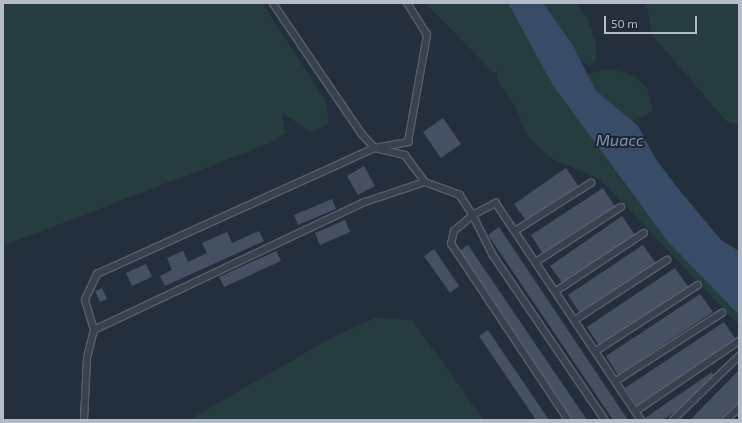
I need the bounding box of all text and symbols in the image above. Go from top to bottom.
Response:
scale bar [606,8,699,34]
text: 50 m [611,16,638,30]
water label: Миасс [596,130,644,150]

